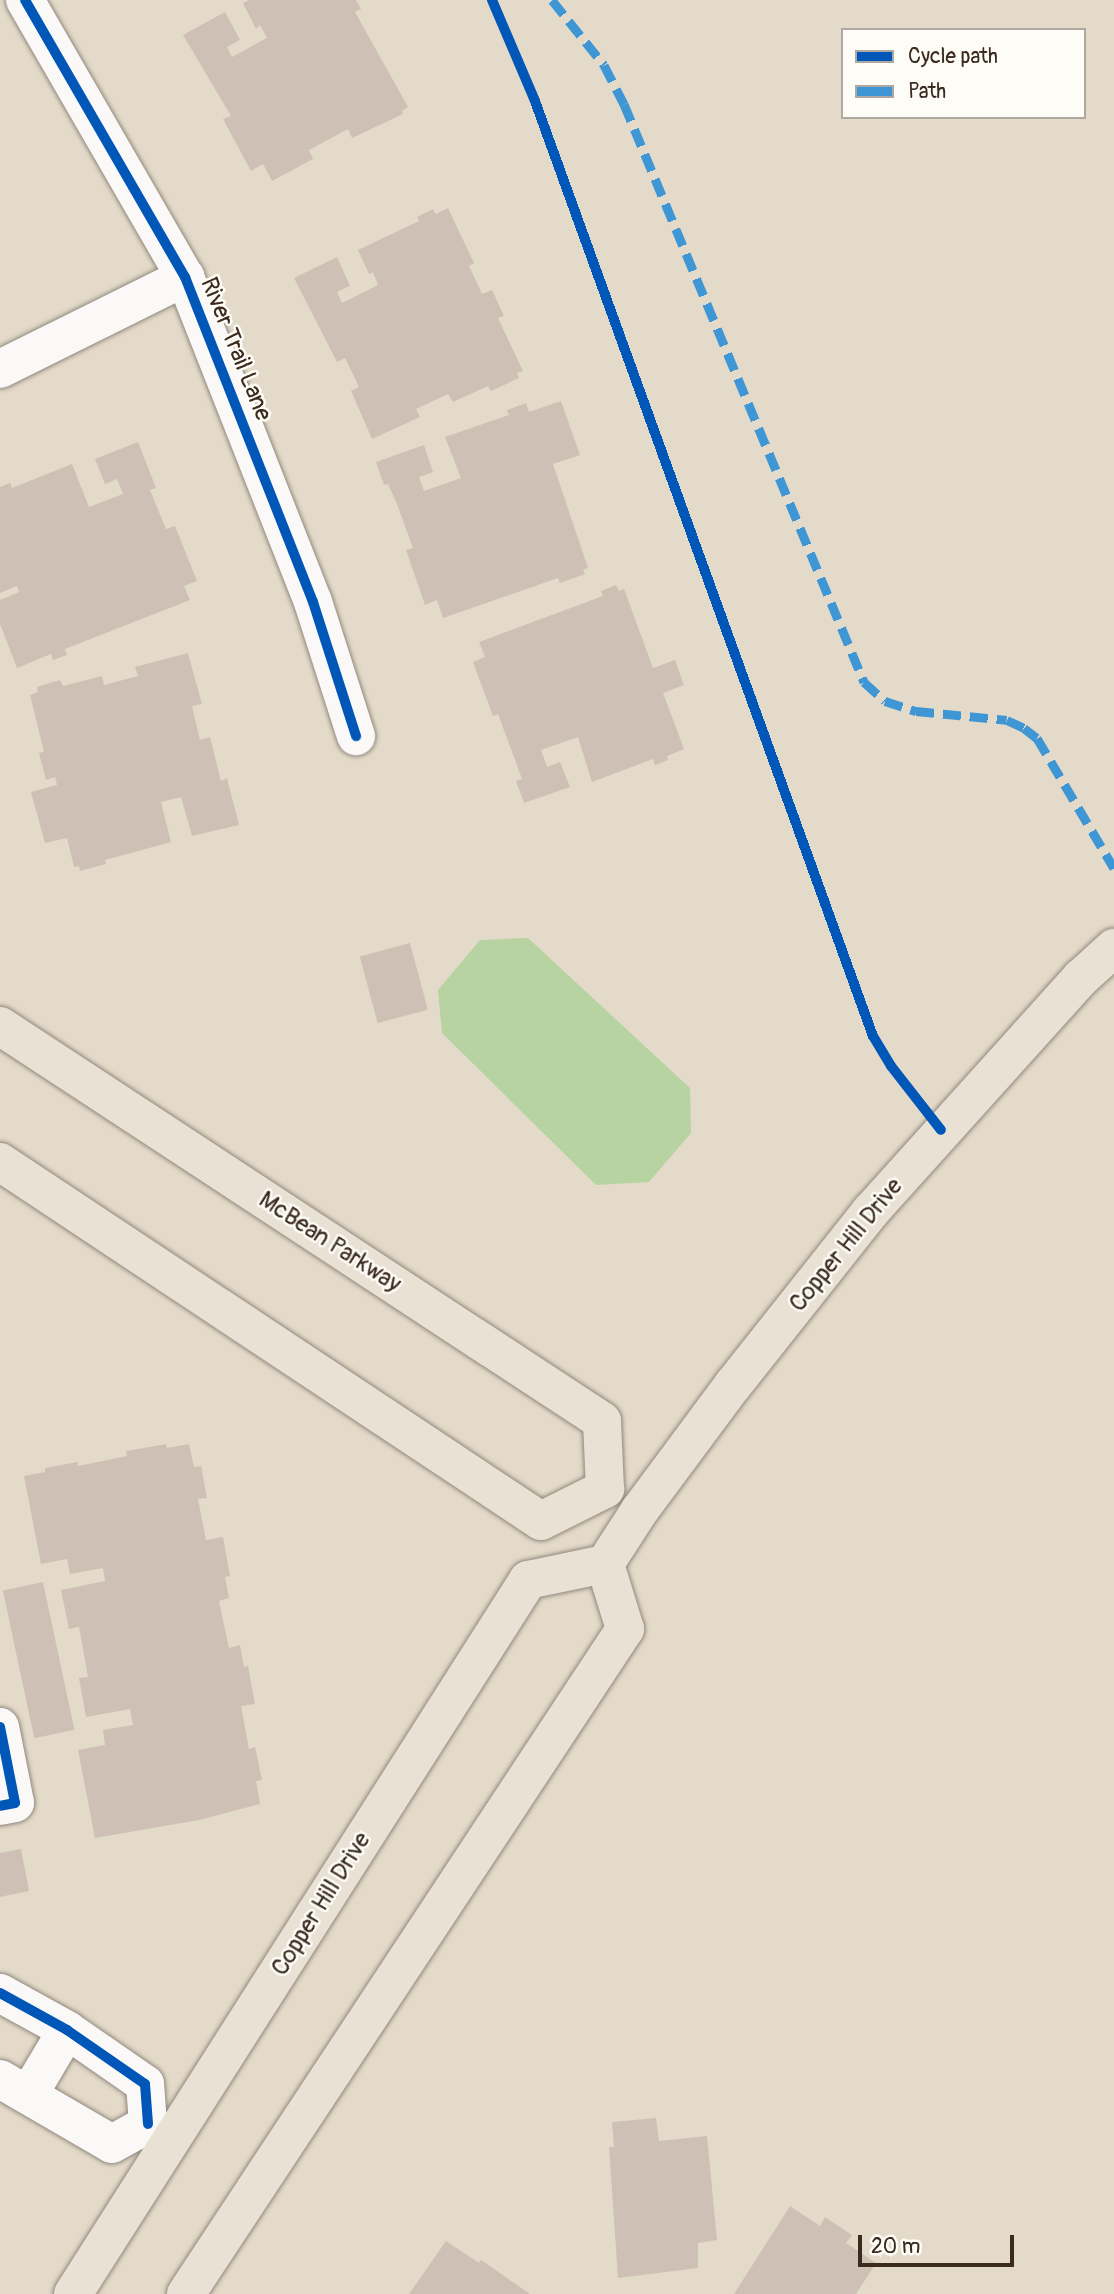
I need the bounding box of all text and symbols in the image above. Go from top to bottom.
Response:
legend [841,28,1086,119]
text: Cycle path [908,43,998,70]
text: Path [908,78,946,105]
street label: River Trail Lane [194,273,278,425]
street label: Copper Hill Drive [783,1172,909,1318]
street label: McBean Parkway [253,1185,407,1299]
street label: Copper Hill Drive [265,1827,377,1981]
scale bar [862,2220,1018,2264]
text: 20 m [871,2233,920,2260]

